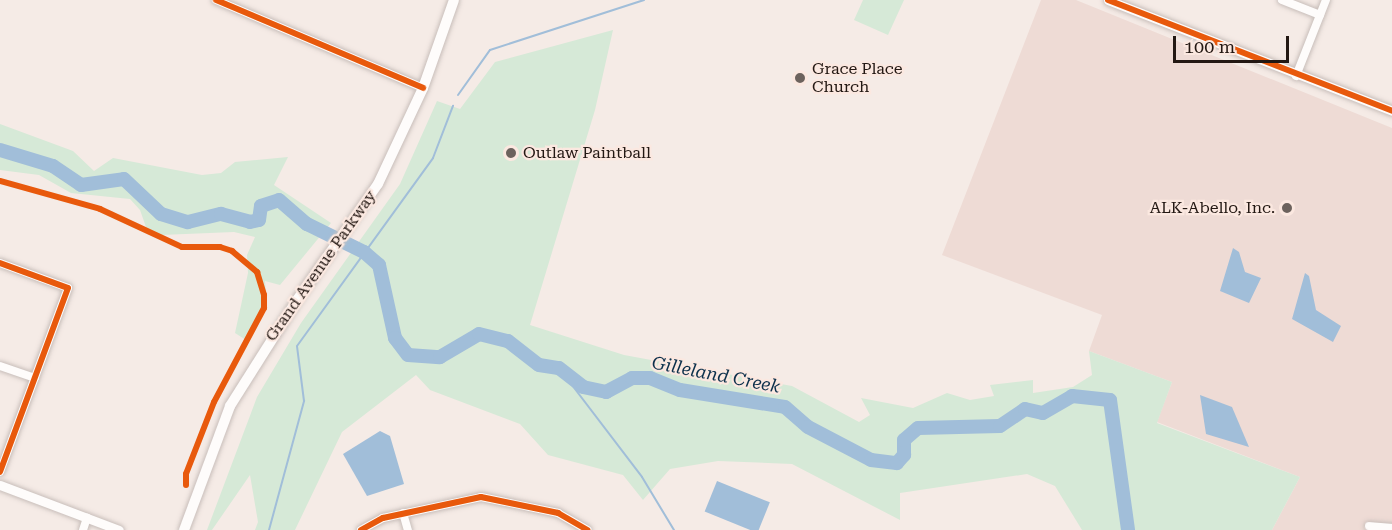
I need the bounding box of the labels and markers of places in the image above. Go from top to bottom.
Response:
place label: Grace Place Church [812,59,903,97]
marker: Grace Place Church [793,71,807,85]
place label: Outlaw Paintball [523,143,651,163]
marker: Outlaw Paintball [504,146,518,160]
place label: ALK-Abello, Inc. [1150,198,1275,218]
marker: ALK-Abello, Inc. [1280,201,1294,215]

